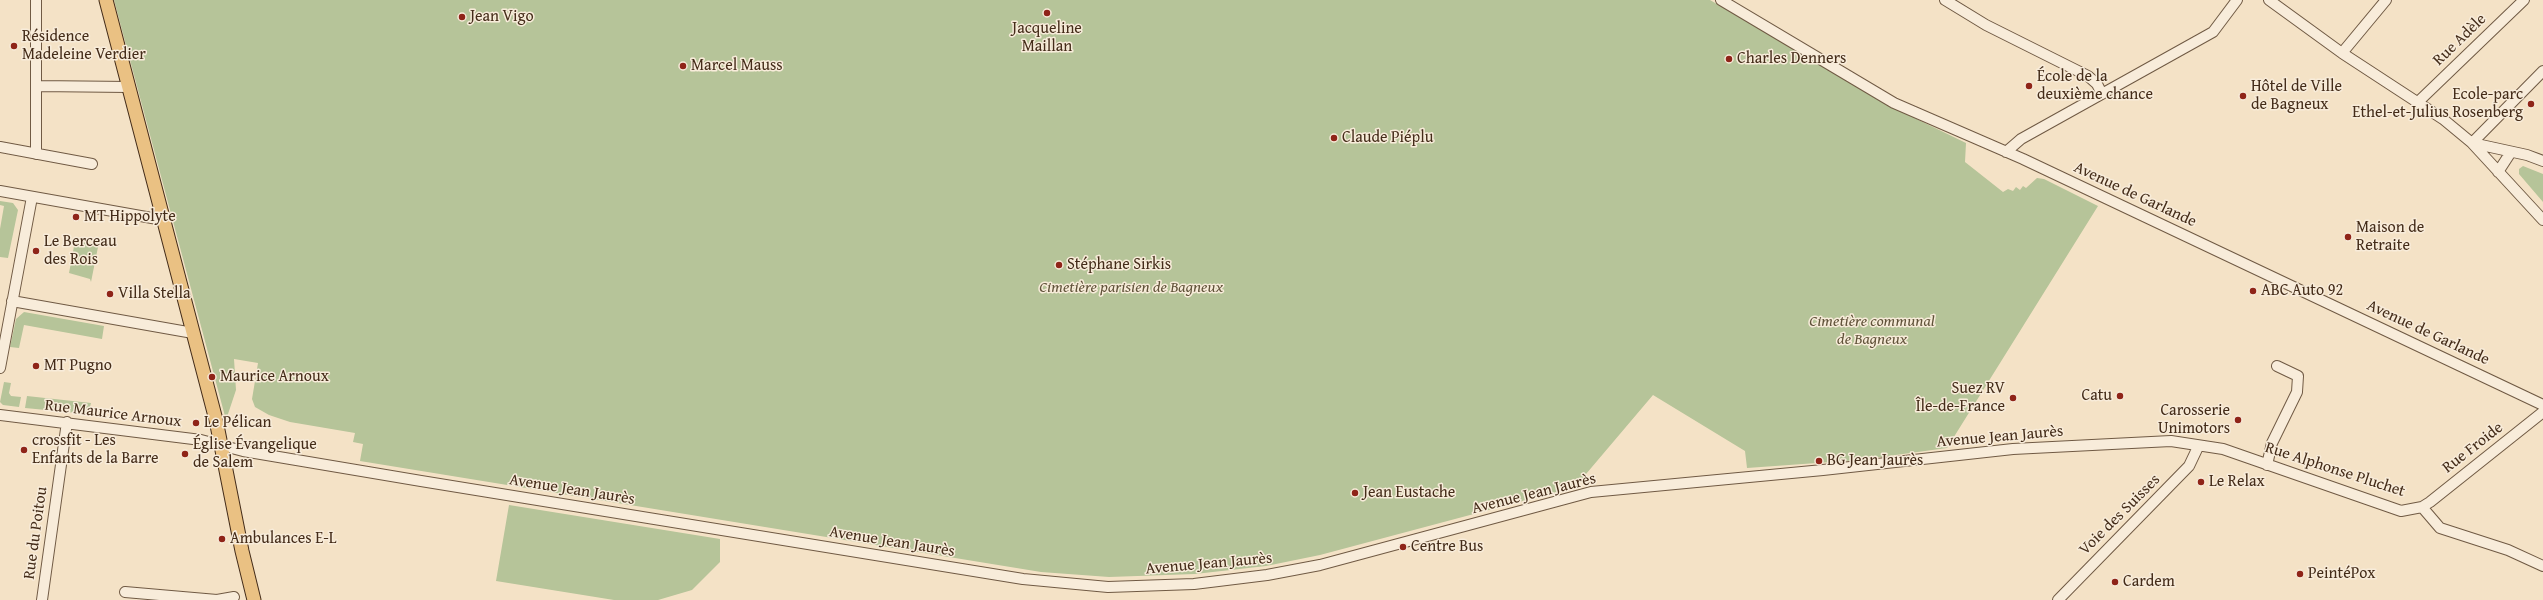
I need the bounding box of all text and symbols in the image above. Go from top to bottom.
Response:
place label: Jean Vigo [470,7,534,27]
marker: Jacqueline Maillan [1042,8,1052,18]
street label: Rue Adèle [2429,10,2491,70]
marker: Jean Vigo [457,12,467,22]
place label: Jacqueline Maillan [1012,19,1082,57]
place label: Résidence Madeleine Verdier [22,27,146,65]
marker: Résidence Madeleine Verdier [9,41,19,51]
place label: Charles Denners [1737,49,1846,69]
marker: Charles Denners [1724,54,1734,64]
place label: Marcel Mauss [691,56,783,76]
marker: Marcel Mauss [678,61,688,71]
place label: École de la deuxième chance [2037,67,2153,105]
place label: Hôtel de Ville de Bagneux [2251,77,2342,115]
marker: École de la deuxième chance [2024,81,2034,91]
place label: Ecole-parc Ethel-et-Julius Rosenberg [2352,85,2523,123]
marker: Hôtel de Ville de Bagneux [2238,91,2248,101]
marker: Ecole-parc Ethel-et-Julius Rosenberg [2526,99,2536,109]
place label: Claude Piéplu [1342,128,1433,148]
marker: Claude Piéplu [1329,133,1339,143]
street label: Avenue de Garlande [2071,158,2199,232]
place label: MT Hippolyte [84,207,176,227]
marker: MT Hippolyte [71,212,81,222]
place label: Maison de Retraite [2356,218,2424,256]
place label: Le Berceau des Rois [44,232,117,270]
marker: Maison de Retraite [2343,232,2353,242]
marker: Le Berceau des Rois [31,246,41,256]
place label: Stéphane Sirkis [1067,255,1171,275]
marker: Stéphane Sirkis [1054,260,1064,270]
park label: Cimetière parisien de Bagneux [1039,278,1223,298]
place label: ABC Auto 92 [2261,281,2343,301]
place label: Villa Stella [118,284,191,304]
marker: ABC Auto 92 [2248,286,2258,296]
marker: Villa Stella [105,289,115,299]
street label: Avenue de Garlande [2364,296,2492,370]
park label: Cimetière communal de Bagneux [1809,312,1935,350]
place label: MT Pugno [44,356,112,376]
marker: MT Pugno [31,361,41,371]
place label: Maurice Arnoux [220,367,329,387]
marker: Maurice Arnoux [207,372,217,382]
place label: Suez RV Île-de-France [1916,379,2005,417]
place label: Catu [2081,386,2112,406]
marker: Catu [2115,391,2125,401]
marker: Suez RV Île-de-France [2008,393,2018,403]
street label: Rue Maurice Arnoux [43,396,183,432]
place label: Carosserie Unimotors [2158,401,2230,439]
place label: Le Pélican [204,413,272,433]
marker: Carosserie Unimotors [2233,415,2243,425]
marker: Le Pélican [191,418,201,428]
street label: Rue Froide [2439,418,2507,478]
street label: Avenue Jean Jaurès [1936,422,2064,452]
place label: crossfit - Les Enfants de la Barre [32,431,159,469]
place label: Église Évangelique de Salem [193,435,317,473]
street label: Rue Alphonse Pluchet [2263,438,2407,502]
marker: crossfit - Les Enfants de la Barre [19,445,29,455]
marker: Église Évangelique de Salem [180,449,190,459]
place label: BG Jean Jaurès [1827,451,1923,471]
marker: BG Jean Jaurès [1814,456,1824,466]
street label: Avenue Jean Jaurès [1470,469,1598,519]
street label: Avenue Jean Jaurès [508,471,636,509]
street label: Voie des Suisses [2076,471,2164,559]
place label: Le Relax [2209,472,2265,492]
marker: Le Relax [2196,477,2206,487]
place label: Jean Eustache [1363,483,1455,503]
street label: Rue du Poitou [20,485,52,581]
marker: Jean Eustache [1350,488,1360,498]
street label: Avenue Jean Jaurès [828,523,956,561]
place label: Ambulances E-L [230,529,337,549]
marker: Ambulances E-L [217,534,227,544]
place label: Centre Bus [1411,537,1483,557]
marker: Centre Bus [1398,542,1408,552]
street label: Avenue Jean Jaurès [1145,549,1273,579]
place label: PeintéPox [2308,564,2375,584]
marker: PeintéPox [2295,569,2305,579]
place label: Cardem [2123,572,2175,592]
marker: Cardem [2110,577,2120,587]

